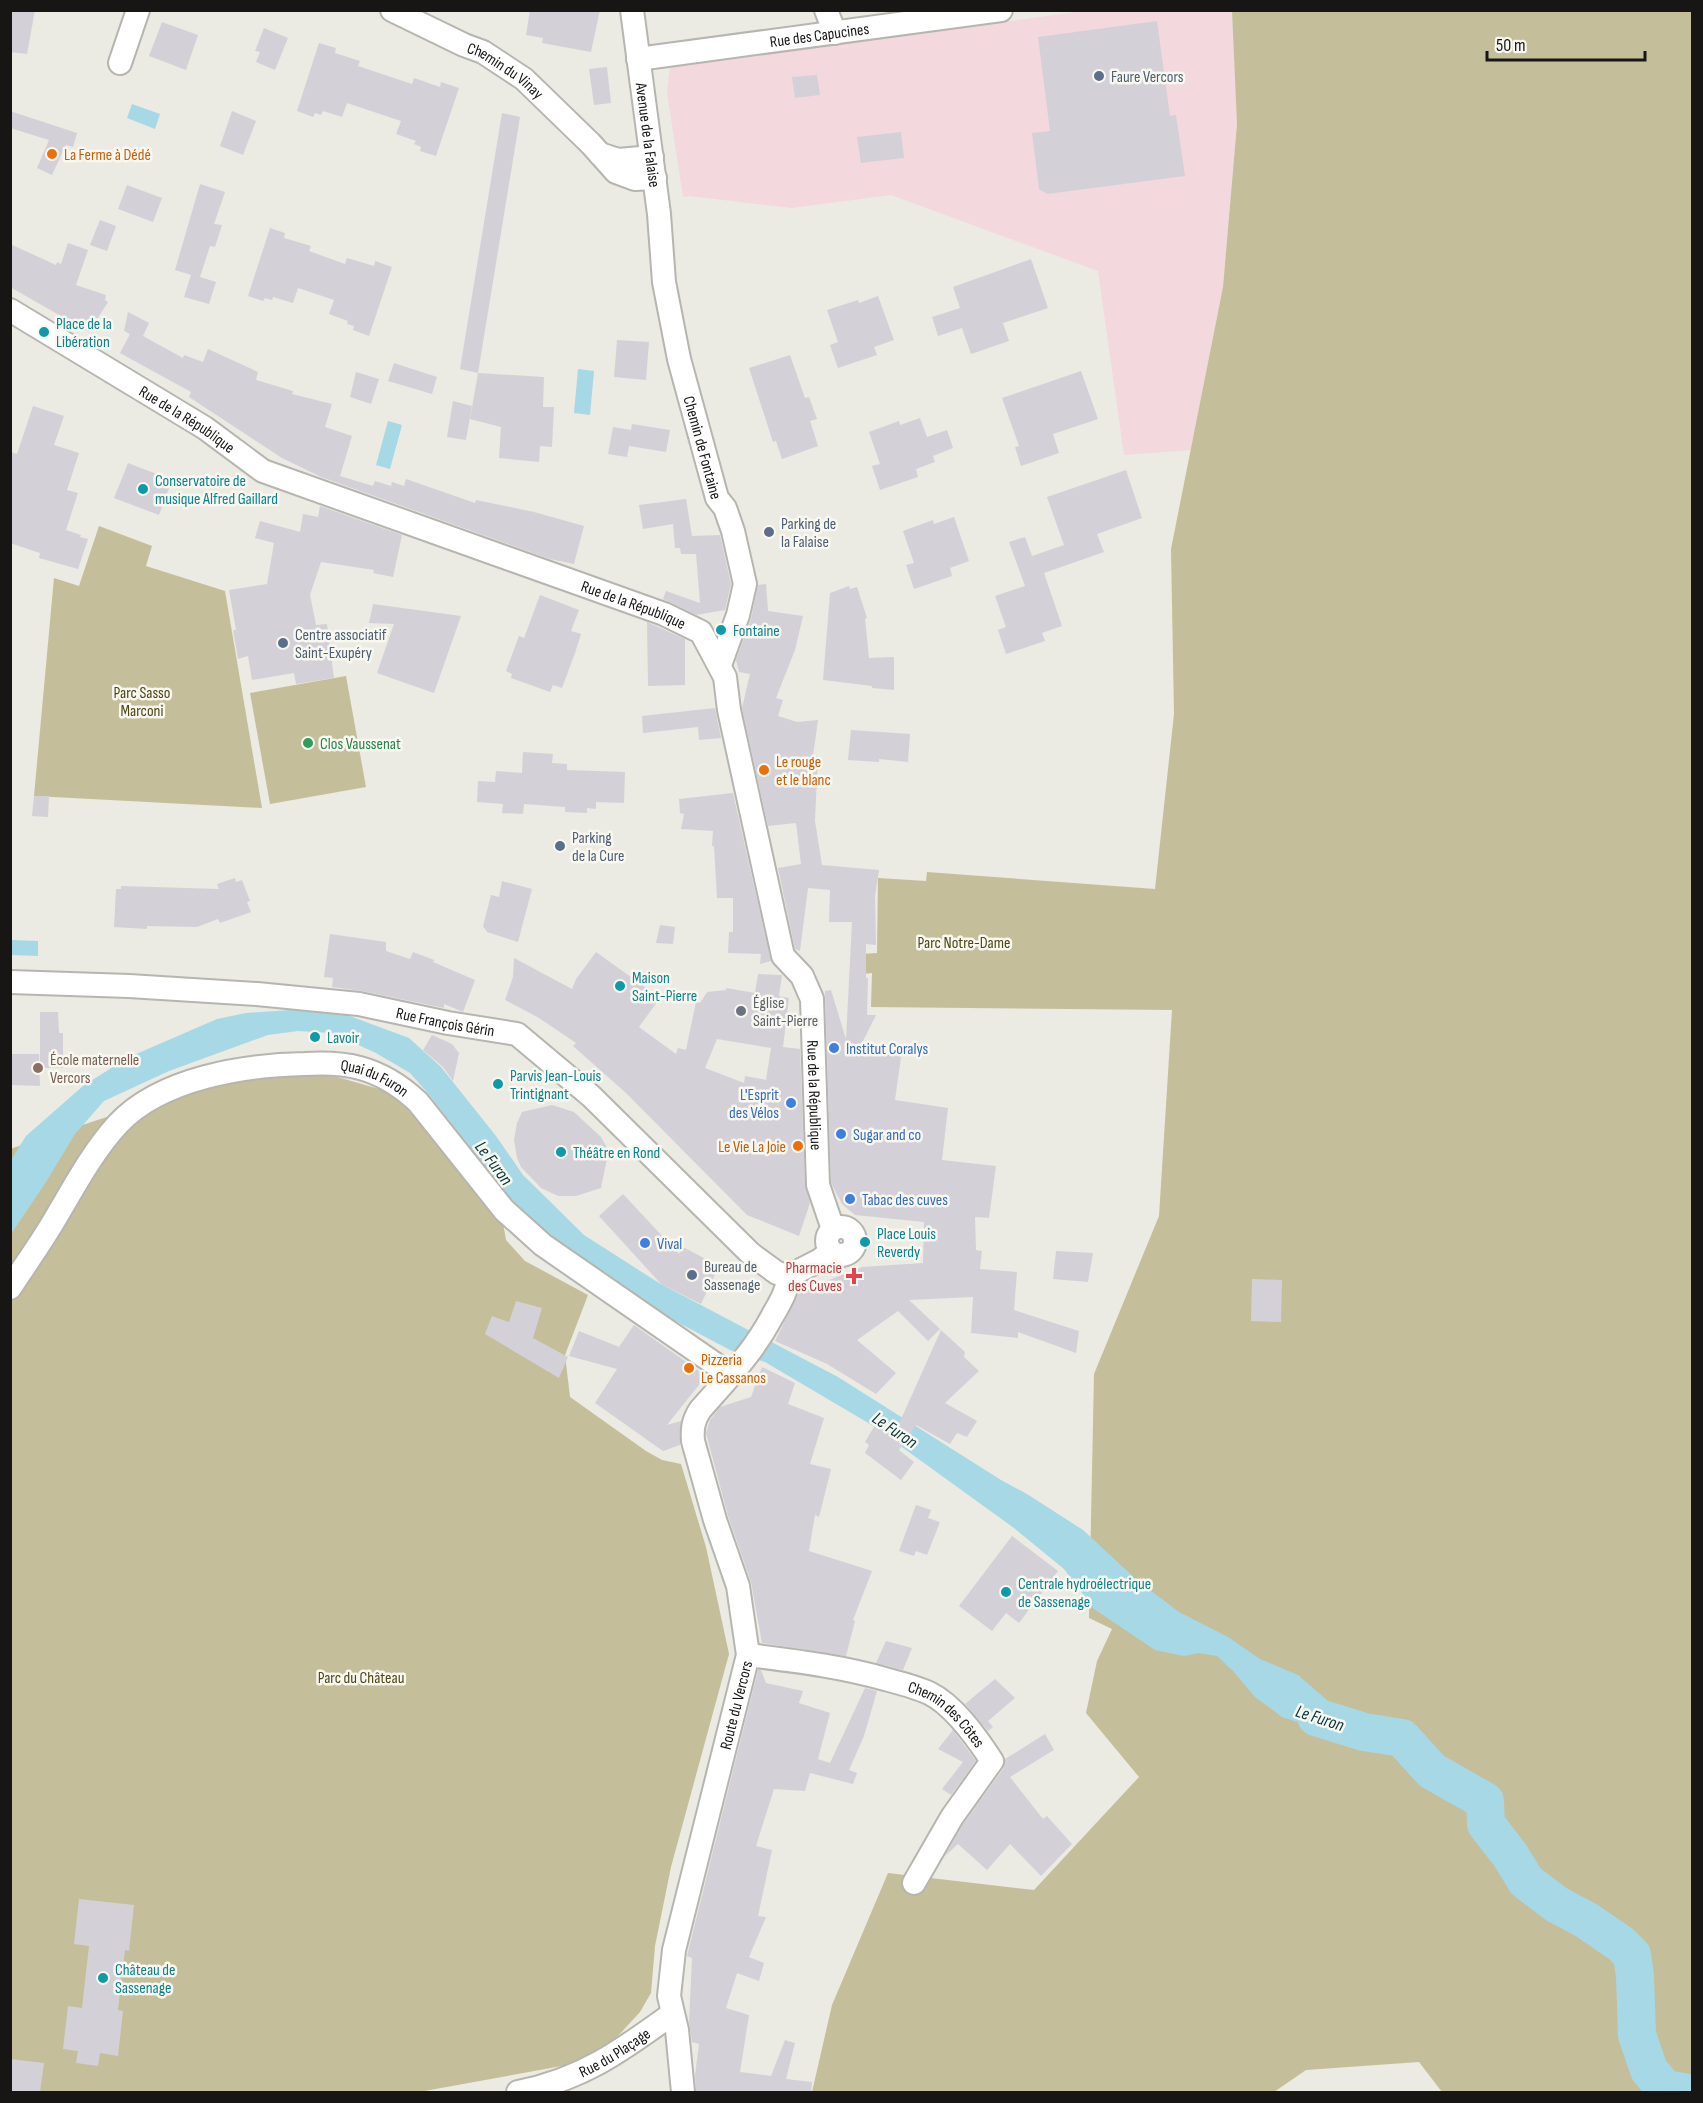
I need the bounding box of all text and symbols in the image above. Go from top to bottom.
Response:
street label: Rue des Capucines [769,20,871,52]
scale bar [1487,24,1644,62]
text: 50 m [1496,35,1526,56]
street label: Chemin du Vinay [464,39,547,104]
place label: Faure Vercors [1111,68,1184,87]
marker: Faure Vercors [1092,69,1106,83]
street label: Avenue de la Falaise [631,81,663,189]
place label: La Ferme à Dédé [64,146,151,165]
marker: La Ferme à Dédé [45,147,59,161]
place label: Place de la Libération [56,315,112,352]
marker: Place de la Libération [37,325,51,339]
street label: Rue de la République [135,382,238,458]
street label: Chemin de Fontaine [679,394,725,501]
place label: Conservatoire de musique Alfred Gaillard [155,472,278,509]
marker: Conservatoire de musique Alfred Gaillard [136,482,150,496]
place label: Parking de la Falaise [781,515,836,552]
marker: Parking de la Falaise [762,525,776,539]
street label: Rue de la République [578,577,688,634]
place label: Fontaine [733,622,780,641]
marker: Fontaine [714,623,728,637]
place label: Centre associatif Saint-Exupéry [295,626,387,663]
marker: Centre associatif Saint-Exupéry [276,636,290,650]
park label: Parc Sasso Marconi [114,684,170,721]
place label: Clos Vaussenat [320,735,401,754]
marker: Clos Vaussenat [301,736,315,750]
place label: Le rouge et le blanc [776,753,831,790]
marker: Le rouge et le blanc [757,763,771,777]
place label: Parking de la Cure [572,829,624,866]
marker: Parking de la Cure [553,839,567,853]
park label: Parc Notre-Dame [918,934,1010,953]
place label: Maison Saint-Pierre [632,969,697,1006]
marker: Maison Saint-Pierre [613,979,627,993]
place label: Église Saint-Pierre [753,994,818,1031]
street label: Rue François Gérin [394,1004,496,1041]
marker: Église Saint-Pierre [734,1004,748,1018]
place label: Lavoir [327,1029,360,1048]
marker: Lavoir [308,1030,322,1044]
street label: Rue de la République [802,1040,825,1151]
place label: Institut Coralys [846,1040,929,1059]
marker: Institut Coralys [827,1041,841,1055]
place label: École maternelle Vercors [50,1051,139,1088]
street label: Quai du Furon [339,1056,412,1101]
marker: École maternelle Vercors [31,1061,45,1075]
place label: Parvis Jean-Louis Trintignant [510,1067,602,1104]
marker: Parvis Jean-Louis Trintignant [491,1077,505,1091]
place label: L'Esprit des Vélos [729,1086,779,1123]
marker: L'Esprit des Vélos [784,1096,798,1110]
place label: Sugar and co [853,1126,921,1145]
marker: Sugar and co [834,1127,848,1141]
water label: Le Furon [470,1137,517,1190]
place label: Le Vie La Joie [718,1138,786,1157]
marker: Le Vie La Joie [791,1139,805,1153]
place label: Théâtre en Rond [573,1144,660,1163]
marker: Théâtre en Rond [554,1145,568,1159]
place label: Tabac des cuves [862,1191,948,1210]
marker: Tabac des cuves [843,1192,857,1206]
place label: Place Louis Reverdy [877,1225,936,1262]
place label: Vival [657,1235,682,1254]
marker: Place Louis Reverdy [858,1235,872,1249]
marker: Vival [638,1236,652,1250]
place label: Bureau de Sassenage [704,1258,761,1295]
place label: Pharmacie des Cuves [785,1259,842,1296]
marker: Bureau de Sassenage [685,1268,699,1282]
marker: Pharmacie des Cuves [847,1269,861,1283]
place label: Pizzeria Le Cassanos [701,1351,766,1388]
marker: Pizzeria Le Cassanos [682,1361,696,1375]
water label: Le Furon [868,1408,922,1453]
place label: Centrale hydroélectrique de Sassenage [1018,1575,1151,1612]
marker: Centrale hydroélectrique de Sassenage [999,1585,1013,1599]
street label: Route du Vercors [717,1659,757,1752]
park label: Parc du Château [318,1669,404,1688]
street label: Chemin des Côtes [905,1678,988,1752]
water label: Le Furon [1293,1701,1347,1736]
place label: Château de Sassenage [115,1961,175,1998]
marker: Château de Sassenage [96,1971,110,1985]
street label: Rue du Plaçage [576,2025,655,2082]

